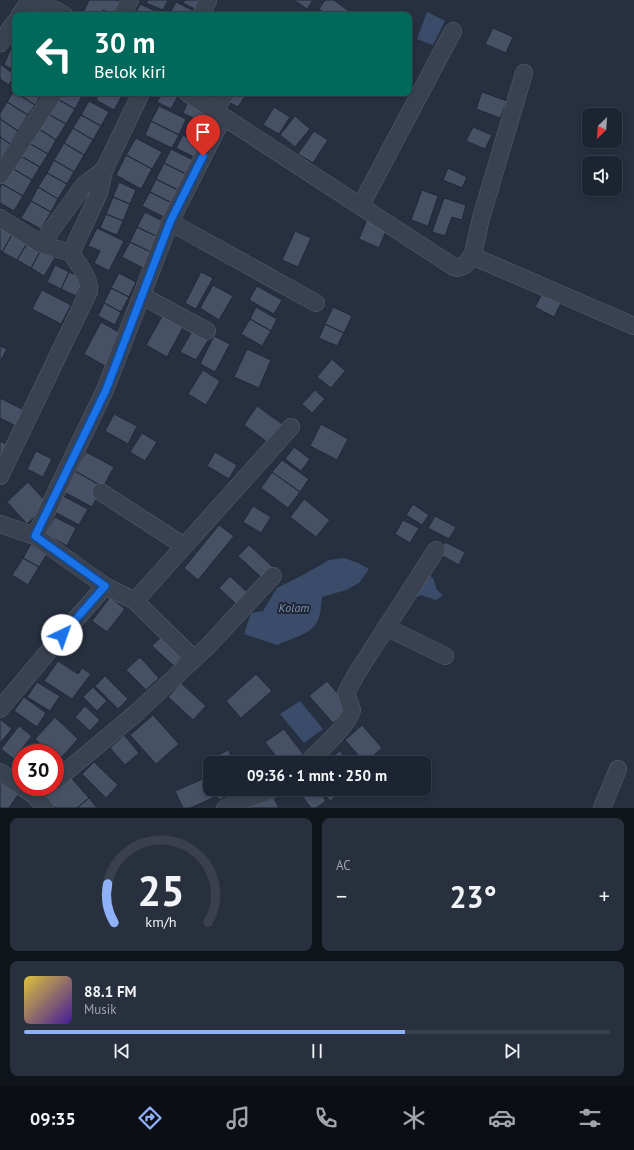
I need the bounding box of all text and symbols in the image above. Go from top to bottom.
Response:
text: 30 m [94,24,155,61]
icon: left [28,28,80,80]
text: Belok kiri [94,60,166,83]
north arrow [582,108,622,148]
map controls [582,108,622,196]
pin [186,115,220,156]
icon: arrive [192,121,214,143]
button: sound [582,156,622,196]
water label: Kolam [279,600,309,615]
position arrow [41,614,83,656]
speed limit sign: 30 [12,744,64,796]
text: 09:36 · 1 mnt · 250 m [247,766,387,785]
text: AC [336,857,351,874]
text: 25 [137,863,185,916]
text: 23° [449,877,497,916]
text: − [336,882,347,910]
text: + [599,882,610,910]
text: km/h [145,911,177,930]
text: 88.1 FM [84,982,137,1001]
text: Musik [84,1001,116,1018]
icon: previous [111,1040,133,1062]
icon: pause [306,1040,328,1062]
icon: next [501,1040,523,1062]
icon: directions [136,1104,164,1132]
icon: music [224,1104,252,1132]
icon: phone [312,1104,340,1132]
icon: climate [400,1104,428,1132]
icon: car [488,1104,516,1132]
icon: filters [576,1104,604,1132]
text: 09:35 [30,1107,76,1130]

